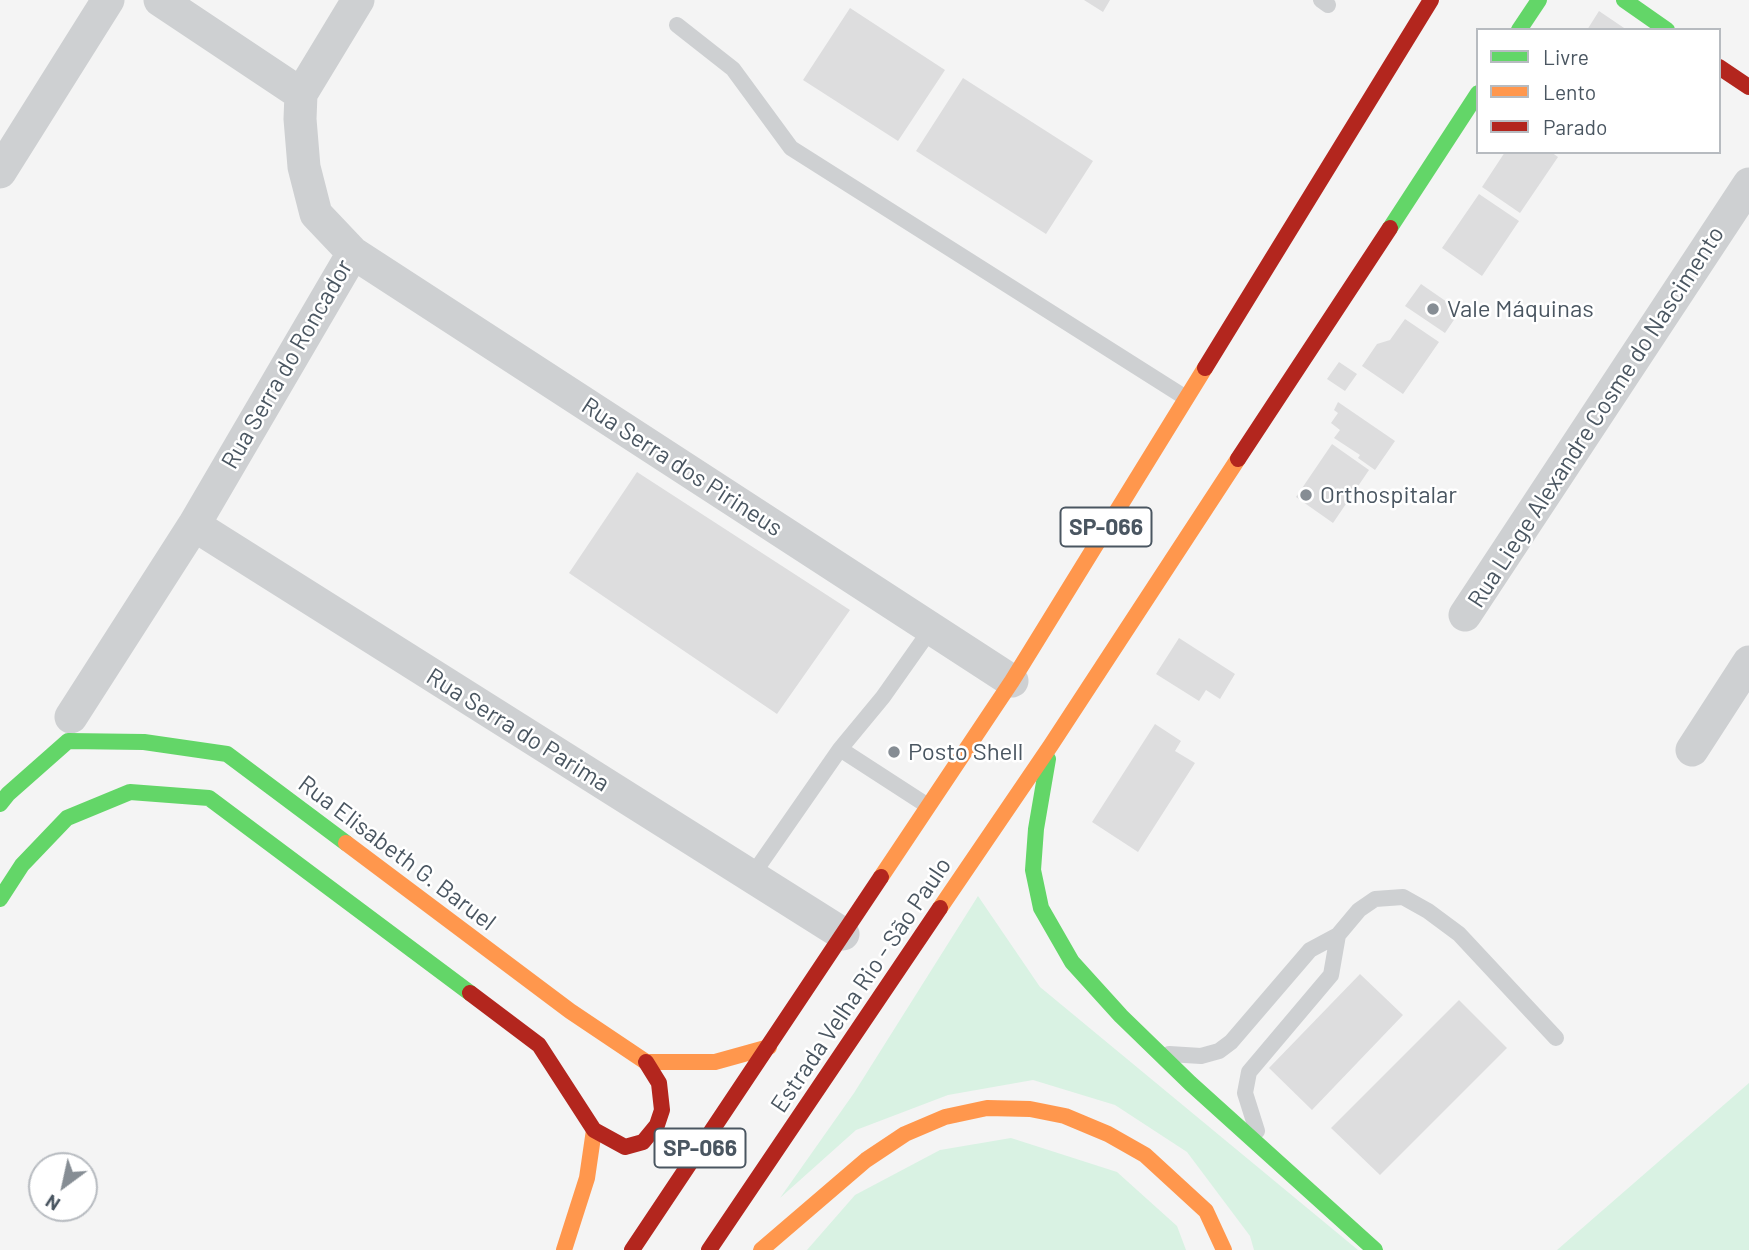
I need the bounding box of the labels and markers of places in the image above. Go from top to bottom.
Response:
place label: Vale Máquinas [1447,295,1594,323]
marker: Vale Máquinas [1425,301,1441,317]
place label: Orthospitalar [1320,481,1457,509]
marker: Orthospitalar [1298,487,1314,503]
place label: Posto Shell [908,738,1023,766]
marker: Posto Shell [886,744,902,760]

